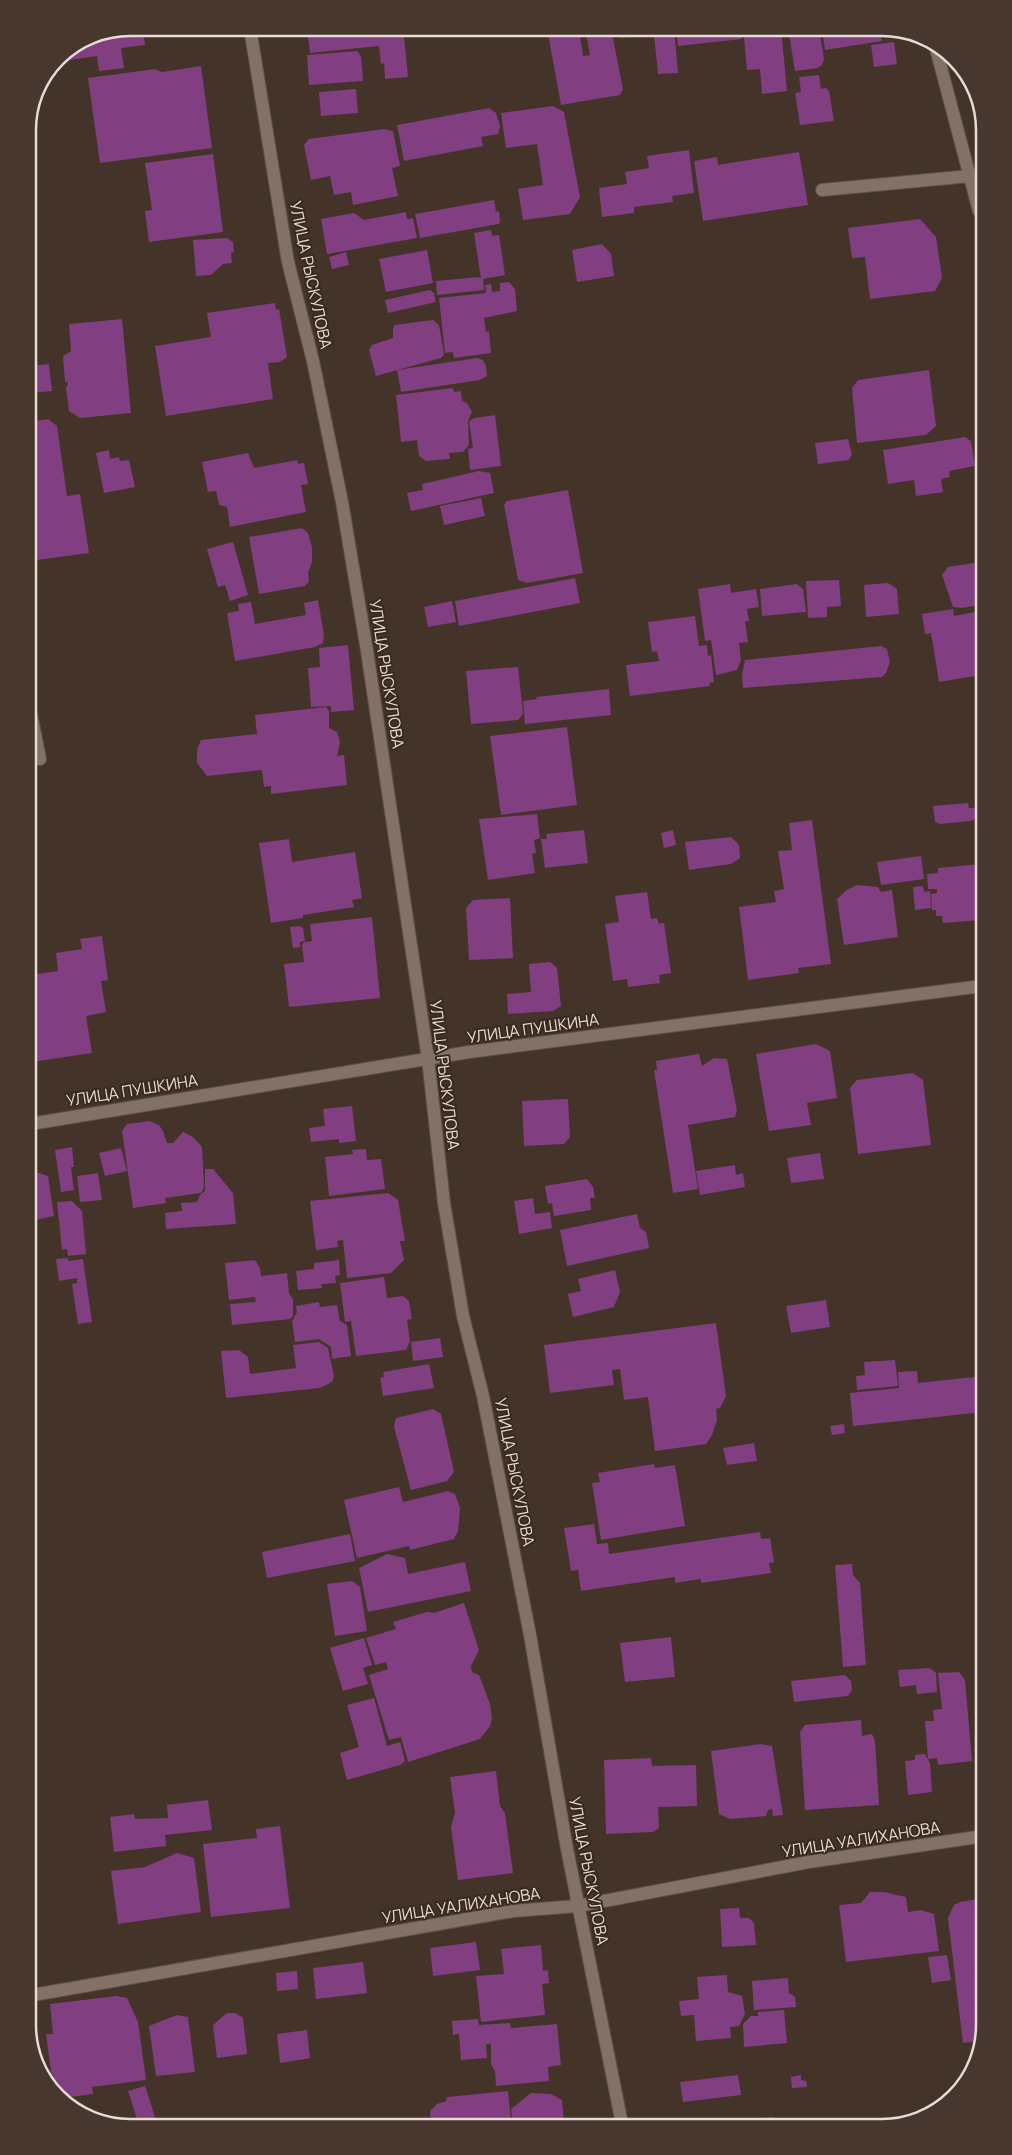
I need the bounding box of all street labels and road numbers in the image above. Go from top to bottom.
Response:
street label: УЛИЦА РЫСКУЛОВА [285,199,337,351]
street label: УЛИЦА РЫСКУЛОВА [364,598,410,750]
street label: УЛИЦА РЫСКУЛОВА [425,999,465,1151]
street label: УЛИЦА ПУШКИНА [466,1008,600,1048]
street label: УЛИЦА ПУШКИНА [65,1069,199,1111]
street label: УЛИЦА РЫСКУЛОВА [490,1396,540,1548]
street label: УЛИЦА РЫСКУЛОВА [564,1795,614,1947]
street label: УЛИЦА УАЛИХАНОВА [780,1816,942,1862]
street label: УЛИЦА УАЛИХАНОВА [380,1882,542,1928]

